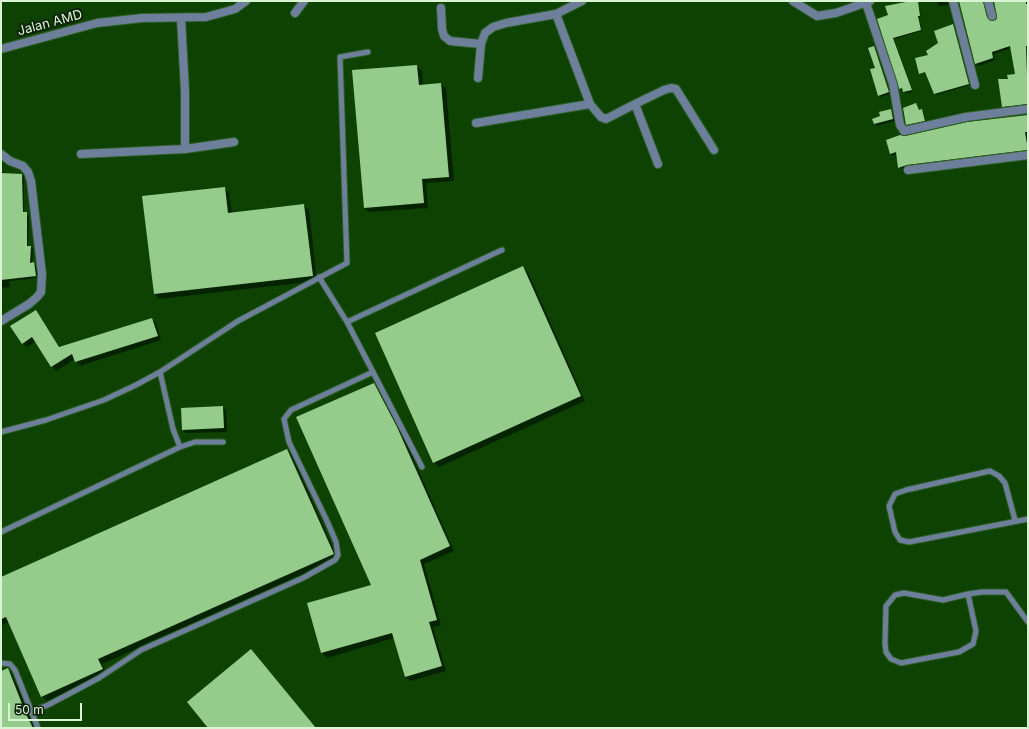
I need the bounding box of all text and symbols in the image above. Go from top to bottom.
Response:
street label: Jalan AMD [16,7,84,39]
scale bar [10,695,84,721]
text: 50 m [15,702,44,717]

